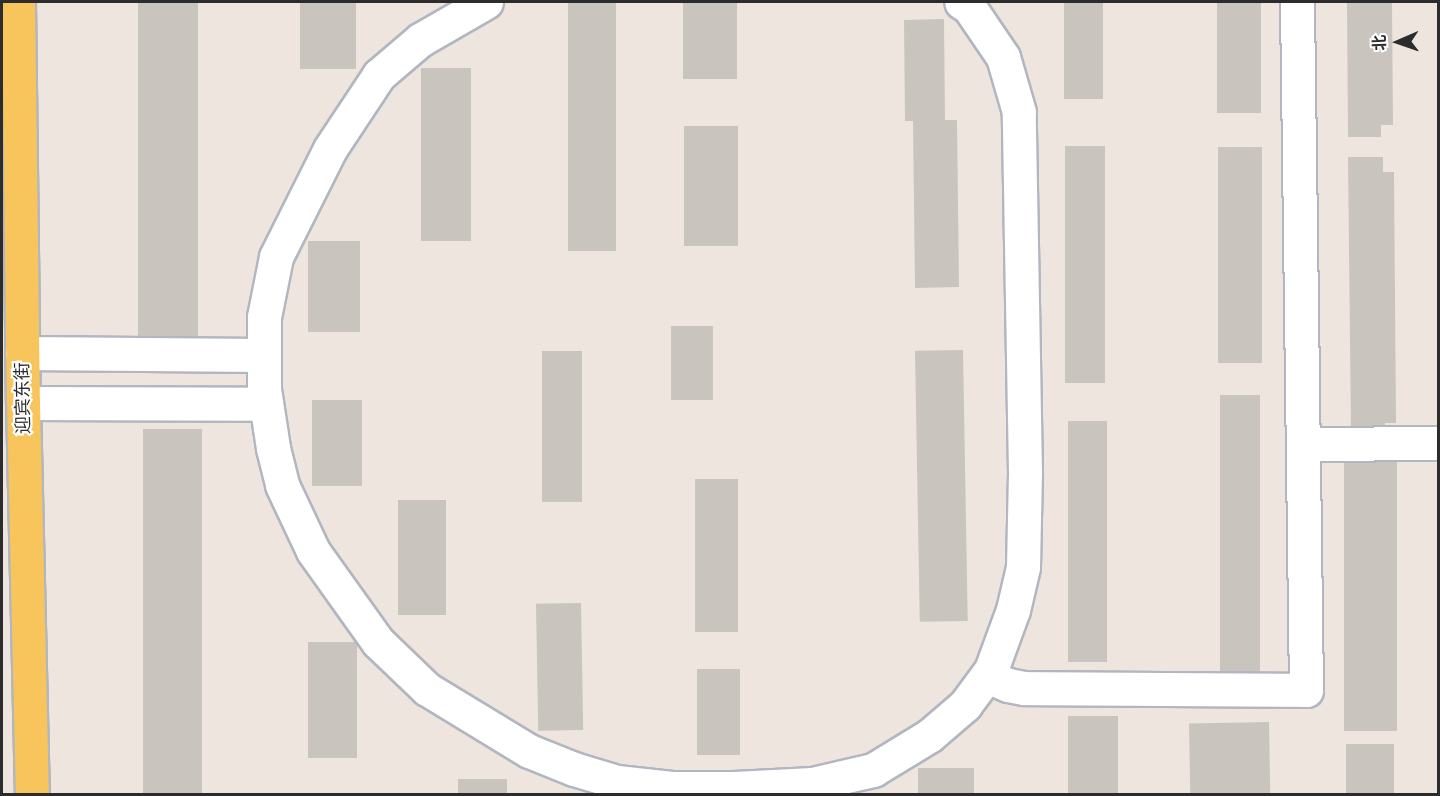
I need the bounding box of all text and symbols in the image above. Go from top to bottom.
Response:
north arrow [1368,12,1428,72]
text: 北 [1370,34,1389,51]
street label: 迎宾东街 [12,362,34,434]

